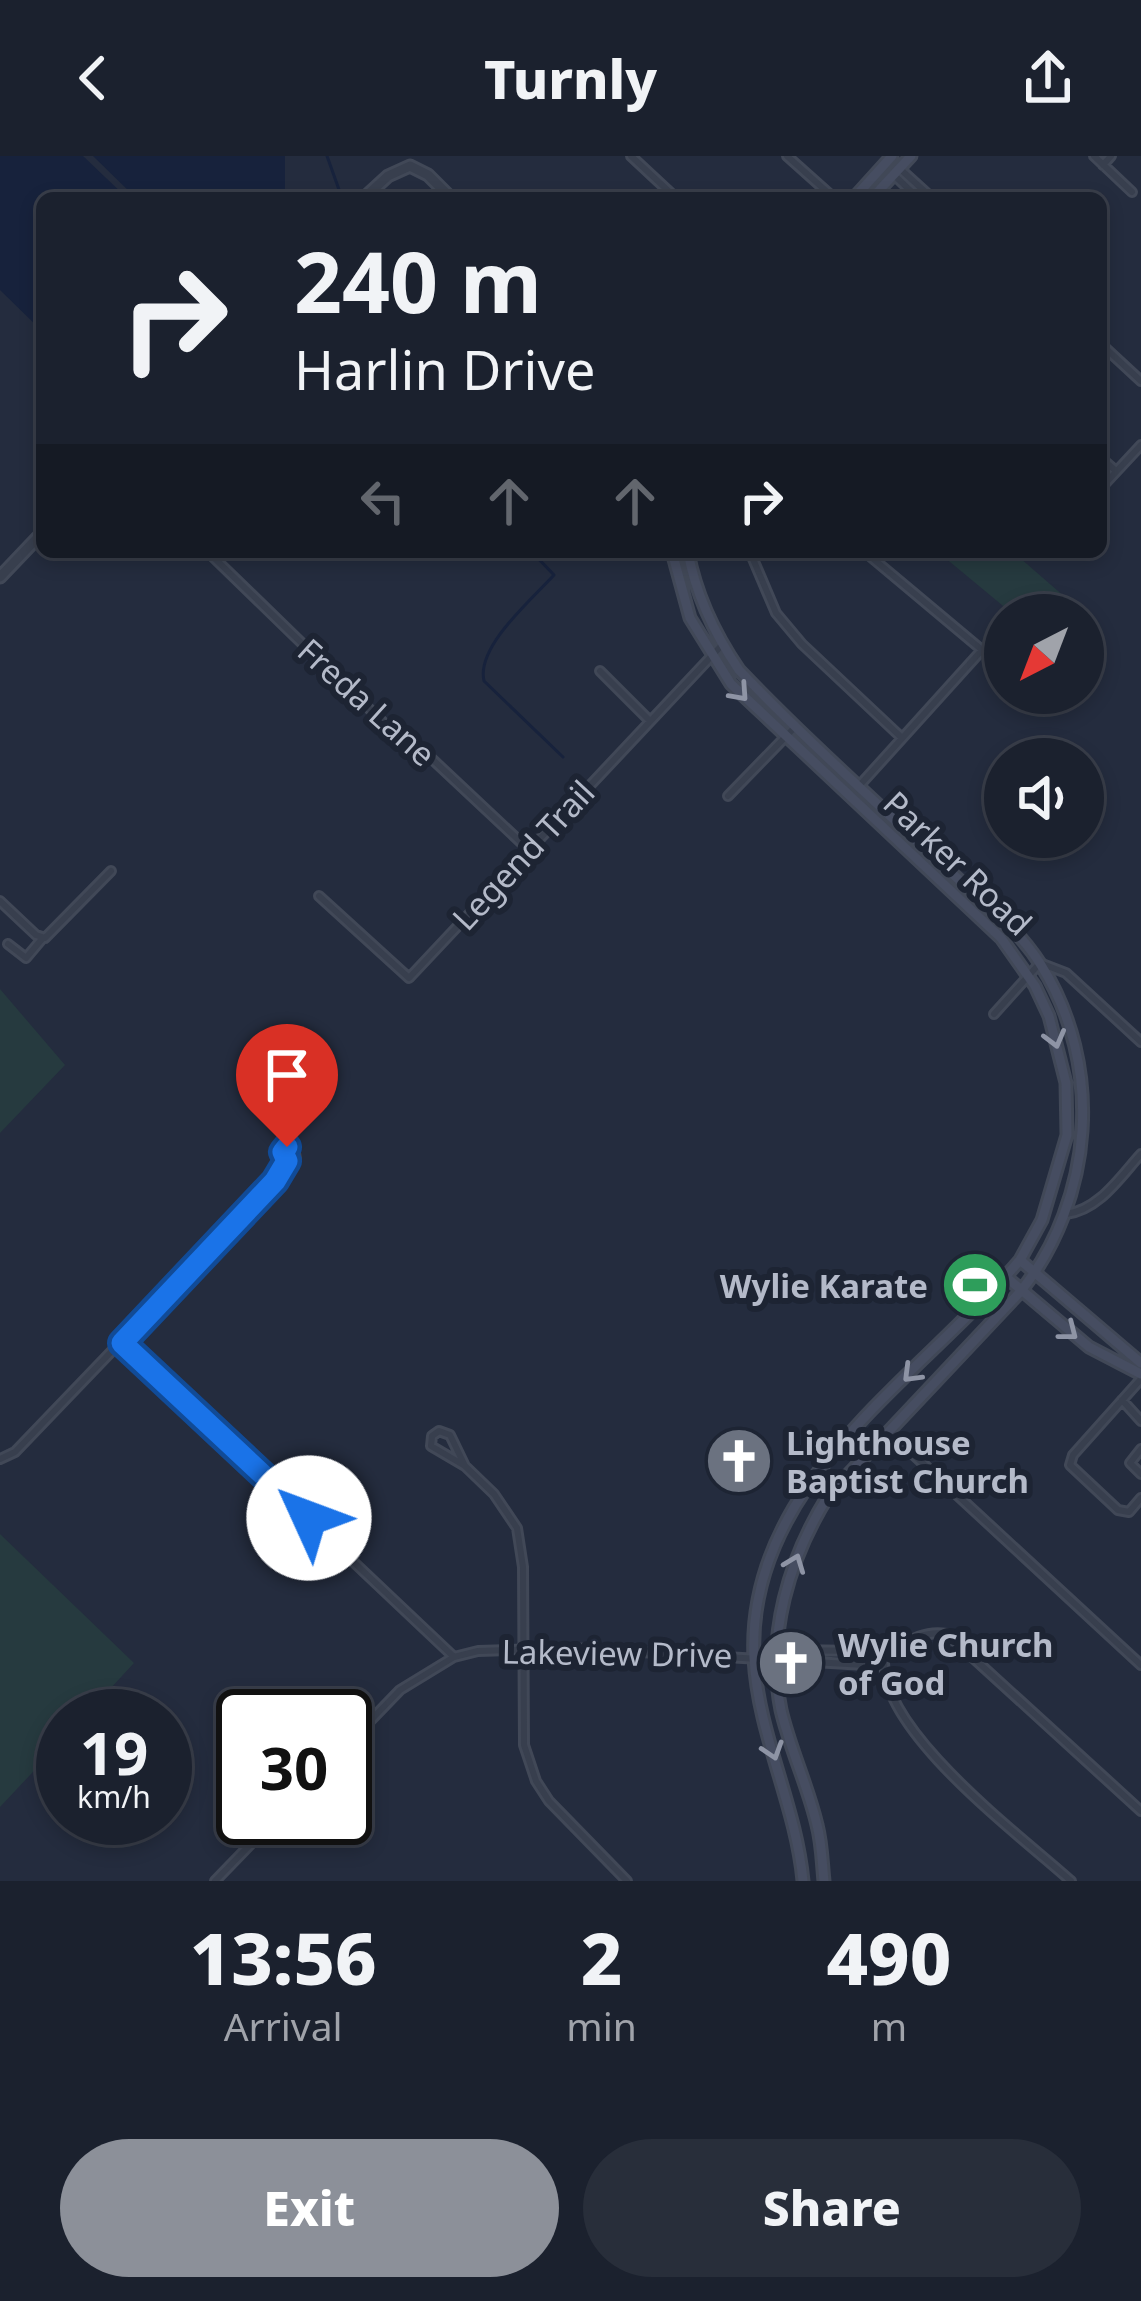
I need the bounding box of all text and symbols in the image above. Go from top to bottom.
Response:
text: Turnly [484,41,657,115]
icon: back [60,45,126,111]
icon: share [1015,45,1081,111]
text: 240 m [294,223,542,338]
icon: right [96,240,252,396]
text: Harlin Drive [294,332,595,406]
icon: left [350,468,416,534]
icon: ahead [476,468,542,534]
icon: ahead [602,468,668,534]
icon: right [728,468,794,534]
north arrow [984,594,1104,714]
map controls [984,594,1104,858]
street label: Freda Lane [288,628,446,776]
one-way arrow [726,679,747,701]
button: sound [984,738,1104,858]
street label: Legend Trail [442,770,604,940]
street label: Parker Road [874,781,1042,945]
pin [236,1024,338,1147]
one-way arrow [1040,1028,1065,1049]
icon: arrive [254,1042,320,1108]
sports icon: Wylie Karate [940,1250,1010,1320]
place label: Wylie Karate [720,1263,928,1308]
one-way arrow [1055,1318,1077,1339]
one-way arrow [903,1360,925,1382]
place label: Lighthouse Baptist Church [786,1420,1029,1503]
church icon: Lighthouse Baptist Church [704,1426,774,1496]
position arrow [246,1455,372,1581]
one-way arrow [780,1553,805,1574]
place label: Wylie Church of God [838,1622,1053,1705]
street label: Lakeview Drive [501,1628,733,1678]
church icon: Wylie Church of God [756,1628,826,1698]
speed limit sign: 30 [216,1689,372,1845]
text: 19 [80,1711,148,1793]
one-way arrow [758,1740,783,1761]
text: km/h [77,1776,151,1817]
text: 13:56 [190,1908,377,2006]
text: 2 [581,1908,622,2006]
text: 490 [827,1908,951,2006]
text: Arrival [224,1999,343,2052]
text: min [566,1999,637,2052]
text: m [871,1999,907,2052]
button: Exit [60,2139,559,2277]
button: Share [583,2139,1081,2277]

